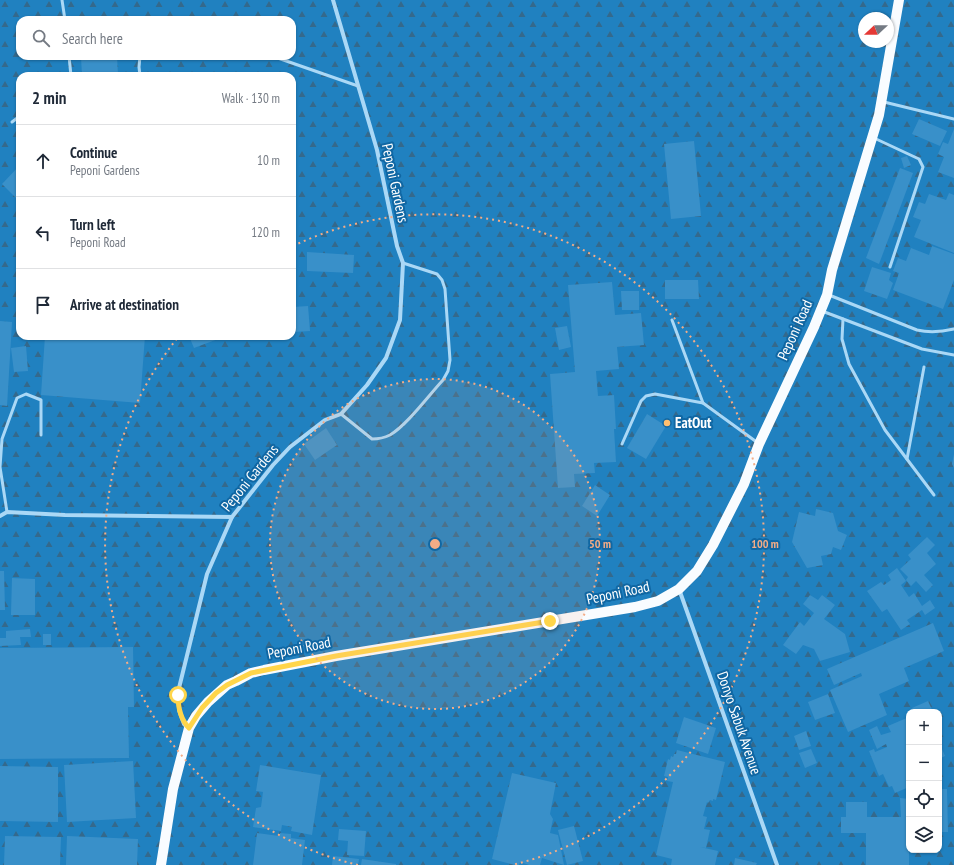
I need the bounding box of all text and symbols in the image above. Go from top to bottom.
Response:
north arrow [858,12,894,48]
search box [16,16,296,60]
icon: search [30,27,52,49]
text: Search here [62,29,123,48]
text: 2 min [32,87,66,109]
text: Walk · 130 m [222,90,280,107]
street label: Peponi Gardens [378,142,413,224]
text: Continue [70,143,117,162]
icon: ahead [32,150,54,172]
text: 10 m [257,152,280,169]
text: Peponi Gardens [70,162,140,179]
text: Turn left [70,215,115,234]
icon: left [32,222,54,244]
text: 120 m [251,224,280,241]
text: Peponi Road [70,234,126,251]
icon: arrive [32,294,54,316]
text: Arrive at destination [70,295,179,314]
street label: Peponi Road [773,297,816,363]
place label: EatOut [675,413,712,432]
marker: EatOut [662,418,672,428]
street label: Peponi Gardens [217,440,282,515]
text: 50 m [589,536,611,551]
text: 100 m [751,536,779,551]
centre of rings [428,537,442,551]
street label: Peponi Road [585,577,651,608]
route end [541,612,559,630]
street label: Peponi Road [266,632,332,663]
street label: Donyo Sabuk Avenue [713,669,766,777]
route start [169,686,187,704]
map controls [906,709,942,853]
button: + [906,709,942,745]
button: − [906,745,942,781]
button: locate [906,781,942,817]
button: layers [906,817,942,853]

